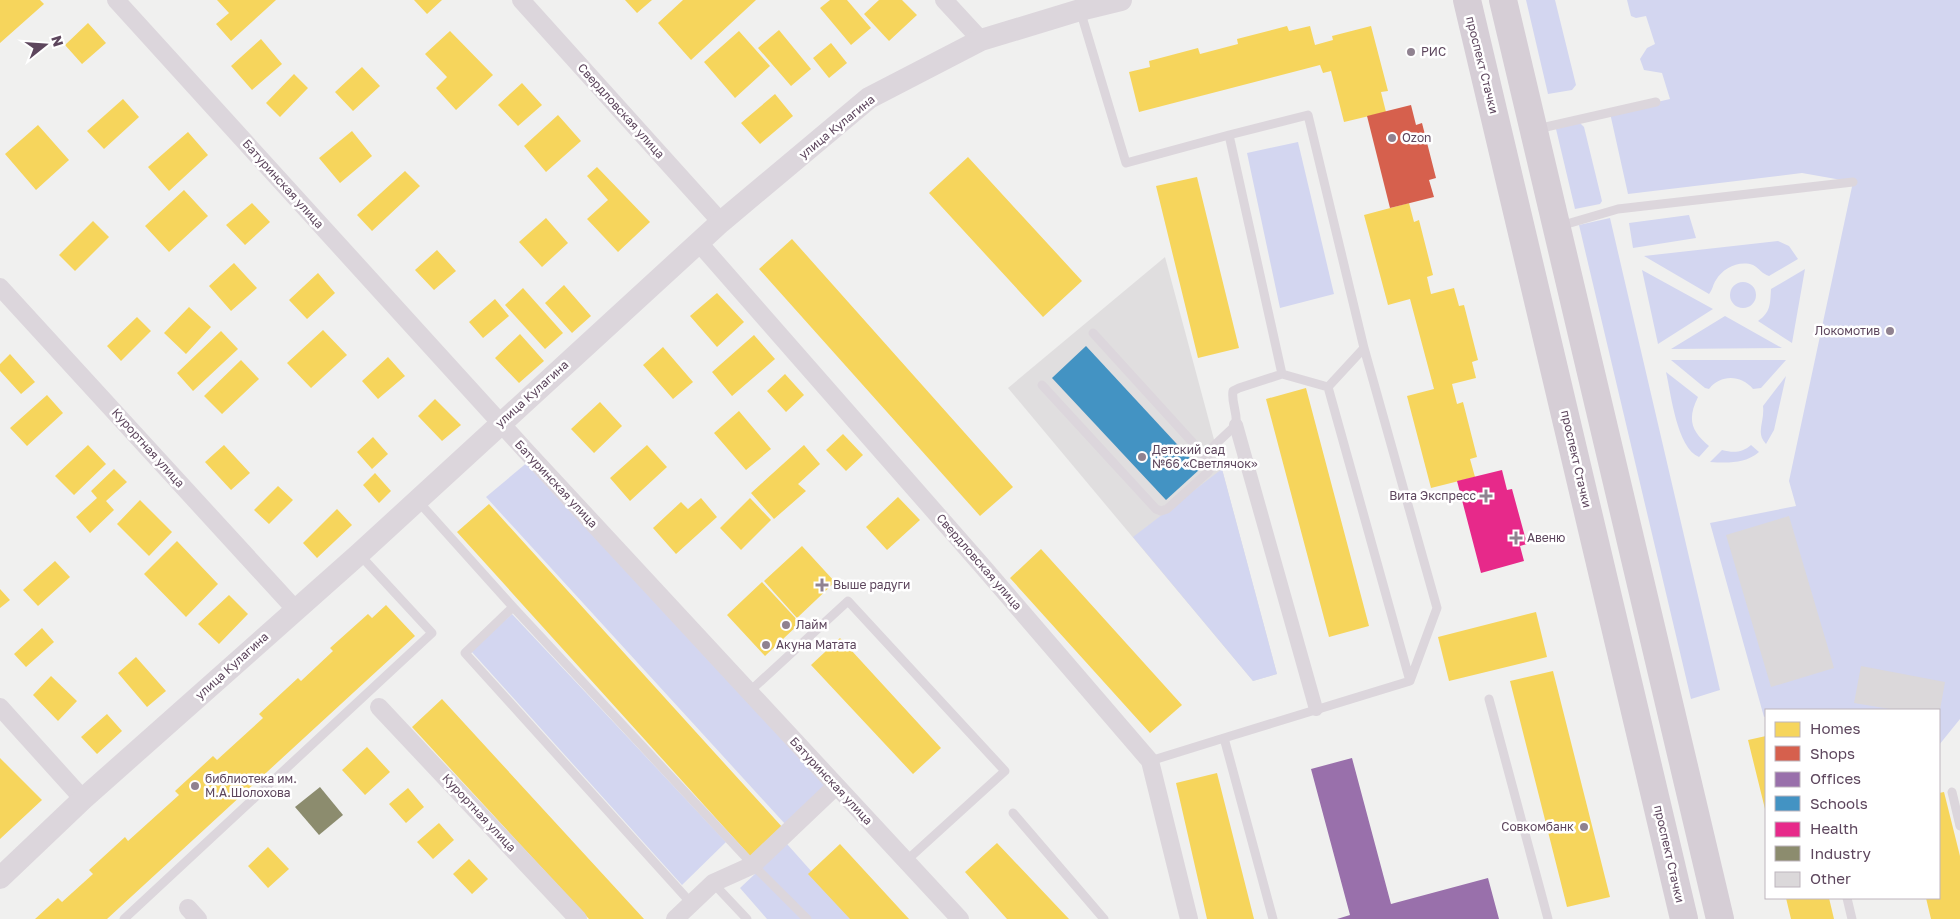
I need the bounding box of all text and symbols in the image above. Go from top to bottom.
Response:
street label: проспект Стачки [1463,15,1502,115]
north arrow [20,20,70,70]
text: N [48,33,68,49]
place label: РИС [1421,44,1446,59]
marker: РИС [1405,46,1417,58]
street label: Свердловская улица [575,60,668,161]
street label: улица Кулагина [796,91,878,162]
place label: Ozon [1402,130,1431,145]
marker: Ozon [1386,132,1398,144]
street label: Батуринская улица [239,136,327,231]
place label: Локомотив [1815,323,1880,338]
marker: Локомотив [1884,325,1896,337]
street label: улица Кулагина [492,357,571,430]
street label: Курортная улица [109,405,188,490]
street label: проспект Стачки [1558,409,1595,509]
street label: Батуринская улица [512,437,601,531]
place label: Детский сад №66 «Светлячок» [1152,442,1258,471]
marker: Детский сад №66 «Светлячок» [1136,451,1148,463]
place label: Вита Экспресс [1389,488,1476,503]
marker: Вита Экспресс [1480,490,1492,502]
street label: Свердловская улица [933,510,1025,613]
place label: Авеню [1527,530,1565,545]
marker: Авеню [1509,531,1523,545]
place label: Выше радуги [833,577,910,592]
marker: Выше радуги [815,578,829,592]
place label: Лайм [796,617,827,632]
marker: Лайм [780,619,792,631]
street label: улица Кулагина [192,629,271,702]
place label: Акуна Матата [776,637,857,652]
marker: Акуна Матата [760,639,772,651]
legend [1765,709,1940,899]
text: Homes [1810,719,1860,737]
street label: Батуринская улица [787,734,876,828]
text: Shops [1810,744,1855,762]
text: Offices [1810,769,1861,787]
street label: Курортная улица [439,770,519,855]
place label: библиотека им. М.А.Шолохова [205,771,297,800]
marker: библиотека им. М.А.Шолохова [189,780,201,792]
text: Schools [1810,794,1868,812]
street label: проспект Стачки [1651,804,1688,904]
place label: Совкомбанк [1501,819,1574,834]
text: Health [1810,819,1858,837]
marker: Совкомбанк [1578,821,1590,833]
text: Industry [1810,844,1871,862]
text: Other [1810,869,1851,887]

